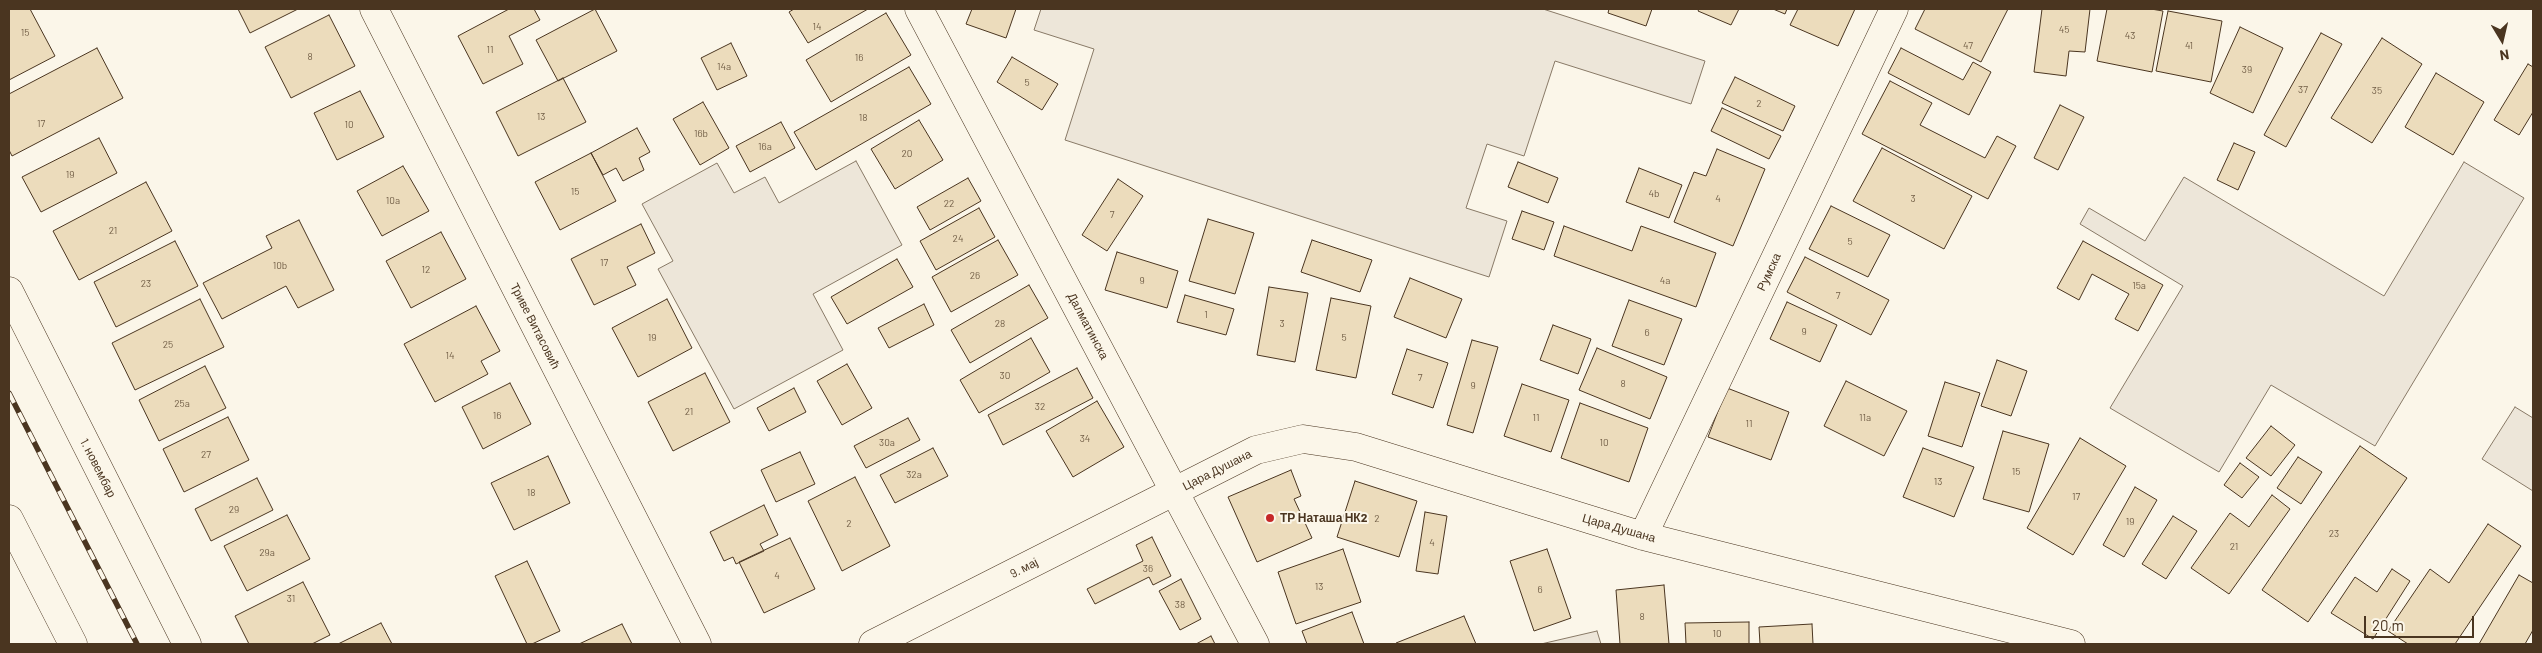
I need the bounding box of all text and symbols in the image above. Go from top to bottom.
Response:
north arrow [2477,15,2527,65]
house number: 14 [812,21,822,33]
house number: 45 [2059,24,2069,36]
house number: 15 [21,27,29,39]
house number: 43 [2125,30,2135,42]
house number: 47 [1963,40,1973,52]
house number: 41 [2185,40,2193,52]
house number: 11 [486,44,494,56]
text: N [2498,46,2510,64]
house number: 8 [307,51,313,63]
house number: 16 [855,52,863,64]
house number: 14a [717,61,731,73]
house number: 39 [2242,64,2252,76]
house number: 5 [1024,77,1030,89]
house number: 37 [2298,84,2308,96]
house number: 35 [2372,85,2382,97]
house number: 2 [1756,98,1762,110]
house number: 13 [537,111,545,123]
house number: 18 [859,112,867,124]
house number: 17 [37,118,45,130]
house number: 10 [344,119,354,131]
house number: 16b [694,128,708,140]
house number: 16a [758,141,772,153]
house number: 20 [901,148,913,160]
house number: 19 [66,169,74,181]
house number: 15 [571,186,579,198]
house number: 4b [1649,188,1659,200]
house number: 4 [1715,193,1721,205]
house number: 3 [1910,193,1916,205]
house number: 10a [386,195,400,207]
house number: 22 [944,198,954,210]
house number: 7 [1110,209,1114,221]
house number: 21 [109,225,117,237]
house number: 24 [953,233,963,245]
house number: 5 [1847,236,1853,248]
street label: Румска [1754,251,1784,293]
house number: 17 [600,257,608,269]
house number: 10b [273,260,287,272]
house number: 12 [422,264,430,276]
house number: 26 [970,270,980,282]
house number: 9 [1139,275,1145,287]
house number: 4a [1660,275,1670,287]
house number: 23 [141,278,151,290]
house number: 15a [2132,280,2146,292]
street label: Триве Витасовић [507,281,563,371]
street label: Далматинска [1064,290,1112,362]
house number: 7 [1836,290,1840,302]
house number: 1 [1204,309,1208,321]
house number: 28 [995,318,1005,330]
house number: 3 [1279,318,1285,330]
house number: 9 [1801,326,1807,338]
house number: 6 [1644,327,1650,339]
house number: 19 [648,332,656,344]
house number: 5 [1341,332,1347,344]
house number: 25 [163,339,173,351]
house number: 14 [445,350,455,362]
house number: 30 [1000,370,1010,382]
house number: 7 [1418,372,1422,384]
house number: 8 [1620,378,1626,390]
house number: 9 [1470,380,1476,392]
house number: 25a [174,398,190,410]
house number: 32 [1035,401,1045,413]
house number: 21 [685,406,693,418]
house number: 16 [493,410,501,422]
house number: 11 [1532,412,1540,424]
house number: 11a [1859,412,1871,424]
house number: 11 [1745,418,1753,430]
house number: 34 [1080,433,1090,445]
street label: 1. новембар [77,436,119,500]
house number: 30a [879,437,895,449]
house number: 10 [1599,437,1609,449]
street label: Цара Душана [1180,446,1254,494]
house number: 27 [201,449,211,461]
house number: 15 [2012,466,2020,478]
house number: 32a [906,469,922,481]
house number: 13 [1934,476,1942,488]
house number: 18 [527,487,535,499]
house number: 17 [2072,491,2080,503]
house number: 29 [229,504,239,516]
place label: ТР Наташа НК2 [1280,511,1367,525]
street label: Цара Душана [1581,511,1657,545]
marker: ТР Наташа НК2 [1264,512,1276,524]
house number: 2 [1374,513,1380,525]
house number: 19 [2126,516,2134,528]
house number: 2 [846,518,852,530]
house number: 23 [2329,528,2339,540]
house number: 4 [1429,537,1435,549]
house number: 21 [2230,541,2238,553]
house number: 29a [259,547,275,559]
street label: 9. мај [1008,555,1040,581]
house number: 36 [1143,563,1153,575]
house number: 4 [774,570,780,582]
house number: 13 [1315,581,1323,593]
house number: 6 [1537,584,1543,596]
house number: 31 [287,593,295,605]
house number: 38 [1175,599,1185,611]
scale bar [2367,606,2477,638]
house number: 8 [1639,611,1645,623]
text: 20 m [2372,616,2404,634]
house number: 10 [1712,628,1722,640]

